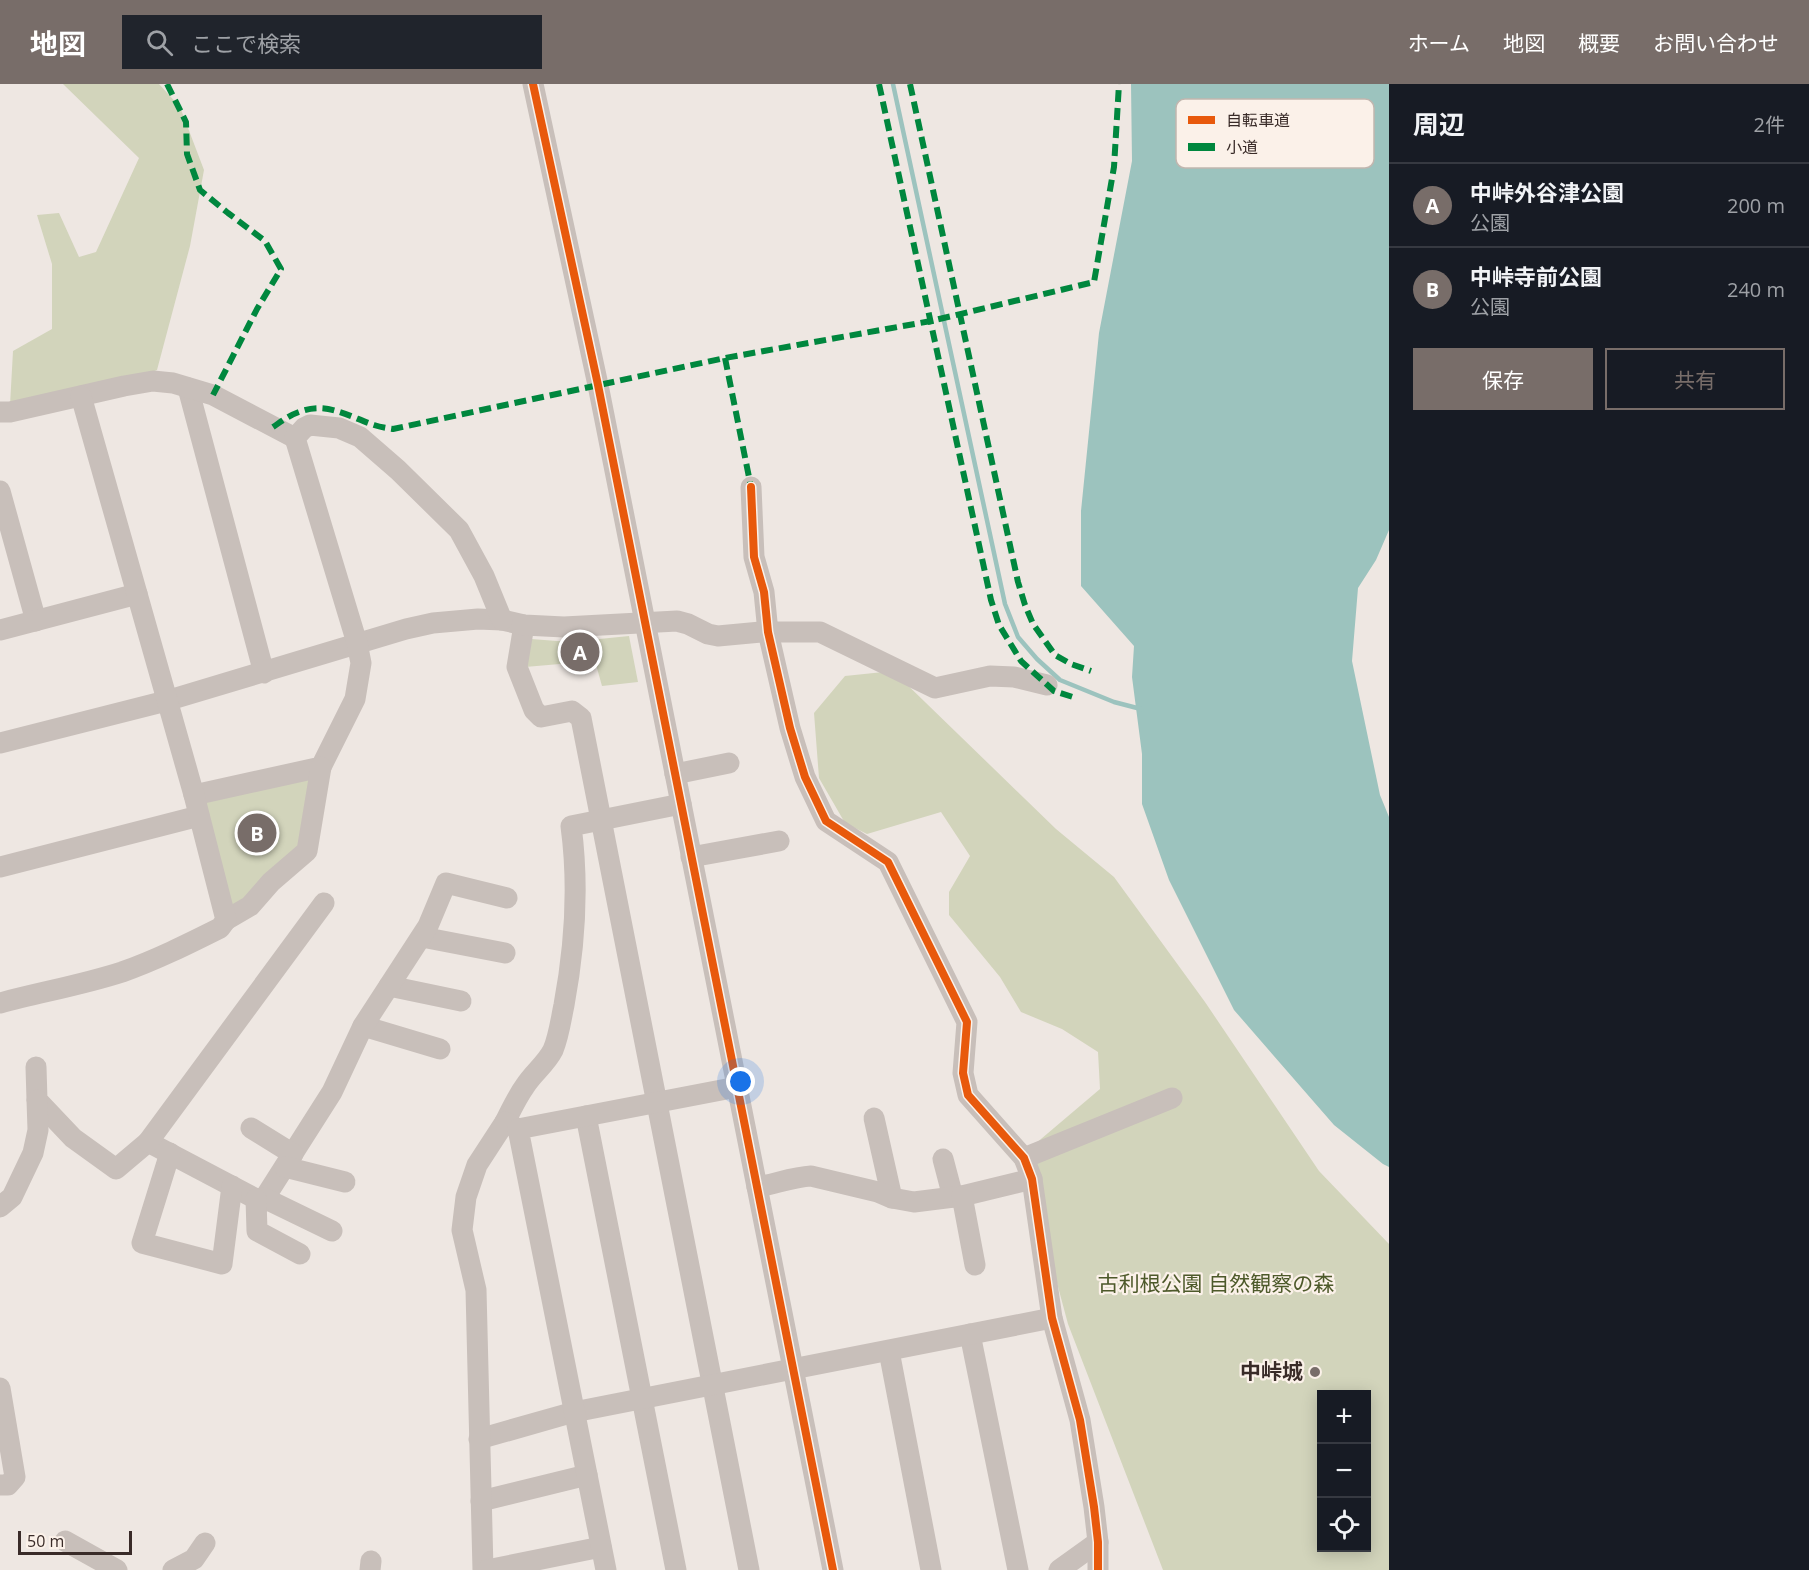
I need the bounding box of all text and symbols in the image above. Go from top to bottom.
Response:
search box [122,15,542,69]
text: 地図 [30,24,86,62]
icon: search [143,26,176,59]
text: ここで検索 [191,28,301,58]
text: ホーム [1408,29,1470,57]
text: 地図 [1503,29,1545,57]
text: 概要 [1578,29,1620,57]
text: お問い合わせ [1653,29,1779,57]
legend [1176,99,1374,168]
text: 周辺 [1413,106,1465,142]
text: 自転車道 [1226,109,1290,131]
text: 2件 [1754,111,1785,138]
text: 小道 [1226,136,1258,158]
text: 中峠外谷津公園 [1470,177,1624,207]
text: A [1426,192,1439,219]
text: 200 m [1727,192,1785,219]
text: 公園 [1470,209,1510,236]
text: 中峠寺前公園 [1470,261,1602,291]
text: B [1426,276,1439,303]
text: 240 m [1727,276,1785,303]
text: 公園 [1470,293,1510,320]
button: 保存 [1413,348,1593,410]
button: 共有 [1605,348,1785,410]
pin: A [560,630,600,674]
pin: B [238,810,276,855]
your location [726,1067,755,1096]
park label: 古利根公園 自然観察の森 [1098,1269,1334,1297]
place label: 中峠城 [1240,1357,1303,1385]
marker: 中峠城 [1308,1365,1322,1379]
map controls [1317,1390,1371,1552]
button: + [1317,1390,1371,1444]
button: − [1317,1444,1371,1498]
button: locate [1317,1498,1371,1552]
scale bar [18,1528,132,1556]
text: 50 m [27,1530,64,1552]

